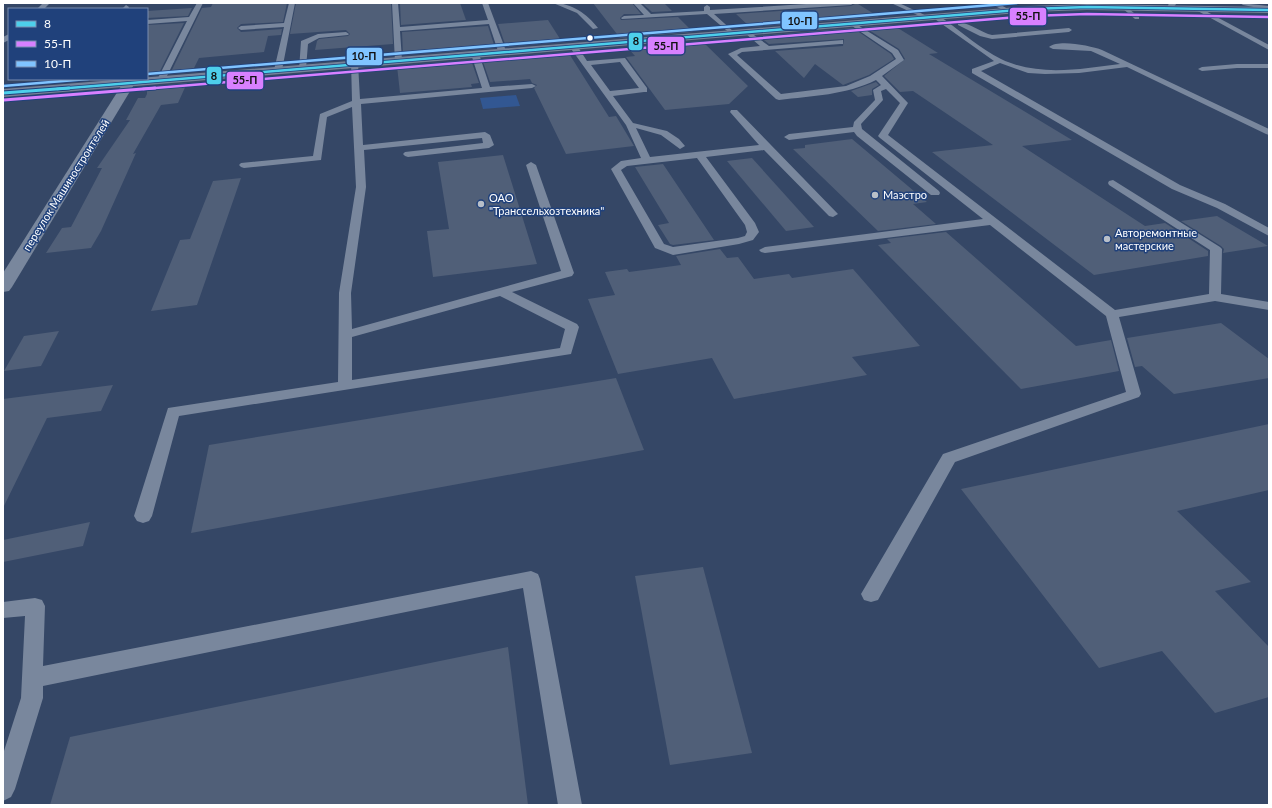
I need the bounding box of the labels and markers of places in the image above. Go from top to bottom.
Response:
unlabelled marker [585,33,595,43]
place label: Маэстро [883,188,927,201]
marker: Маэстро [870,190,880,200]
place label: ОАО "Транссельхозтехника" [489,191,604,217]
marker: ОАО "Транссельхозтехника" [476,199,486,209]
place label: Авторемонтные мастерские [1115,226,1197,252]
marker: Авторемонтные мастерские [1102,234,1112,244]

